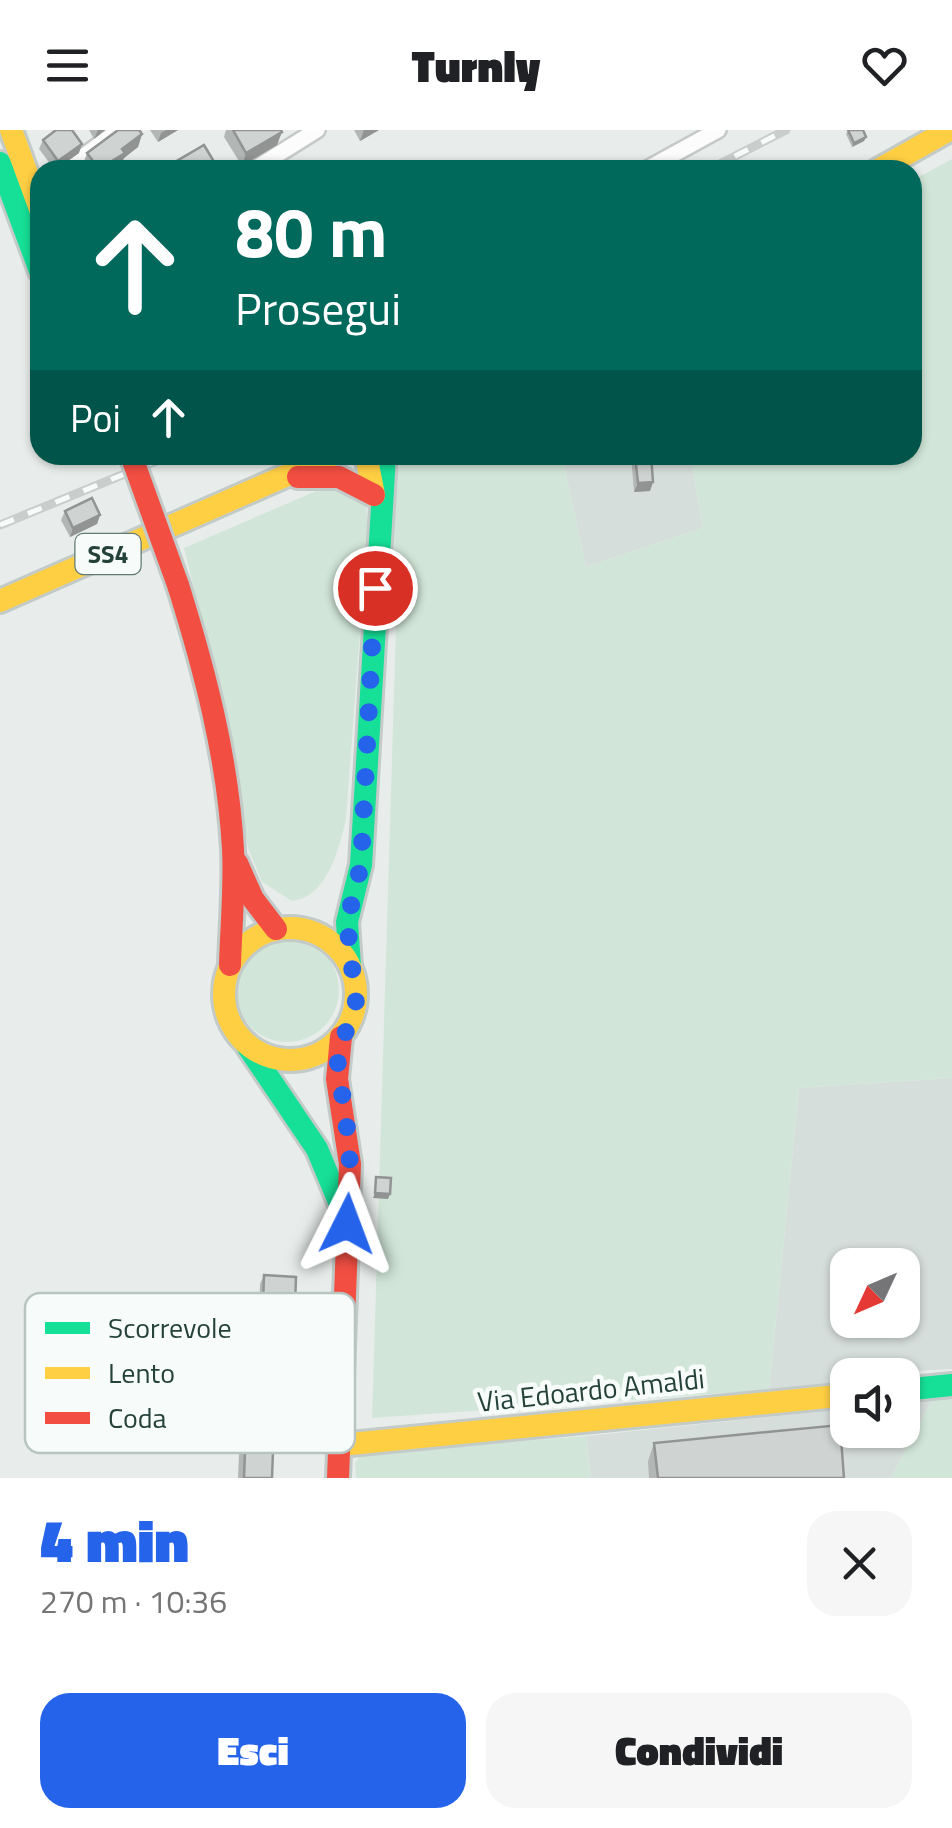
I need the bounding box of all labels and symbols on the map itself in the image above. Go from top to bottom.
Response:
road number: SS4 [76,534,140,574]
pin [333,546,418,631]
position arrow [295,1172,399,1276]
north arrow [830,1248,920,1338]
legend [25,1293,355,1453]
text: Scorrevole [108,1306,232,1349]
text: Lento [108,1351,175,1394]
street label: Via Edoardo Amaldi [475,1356,707,1423]
text: Coda [108,1396,167,1439]

